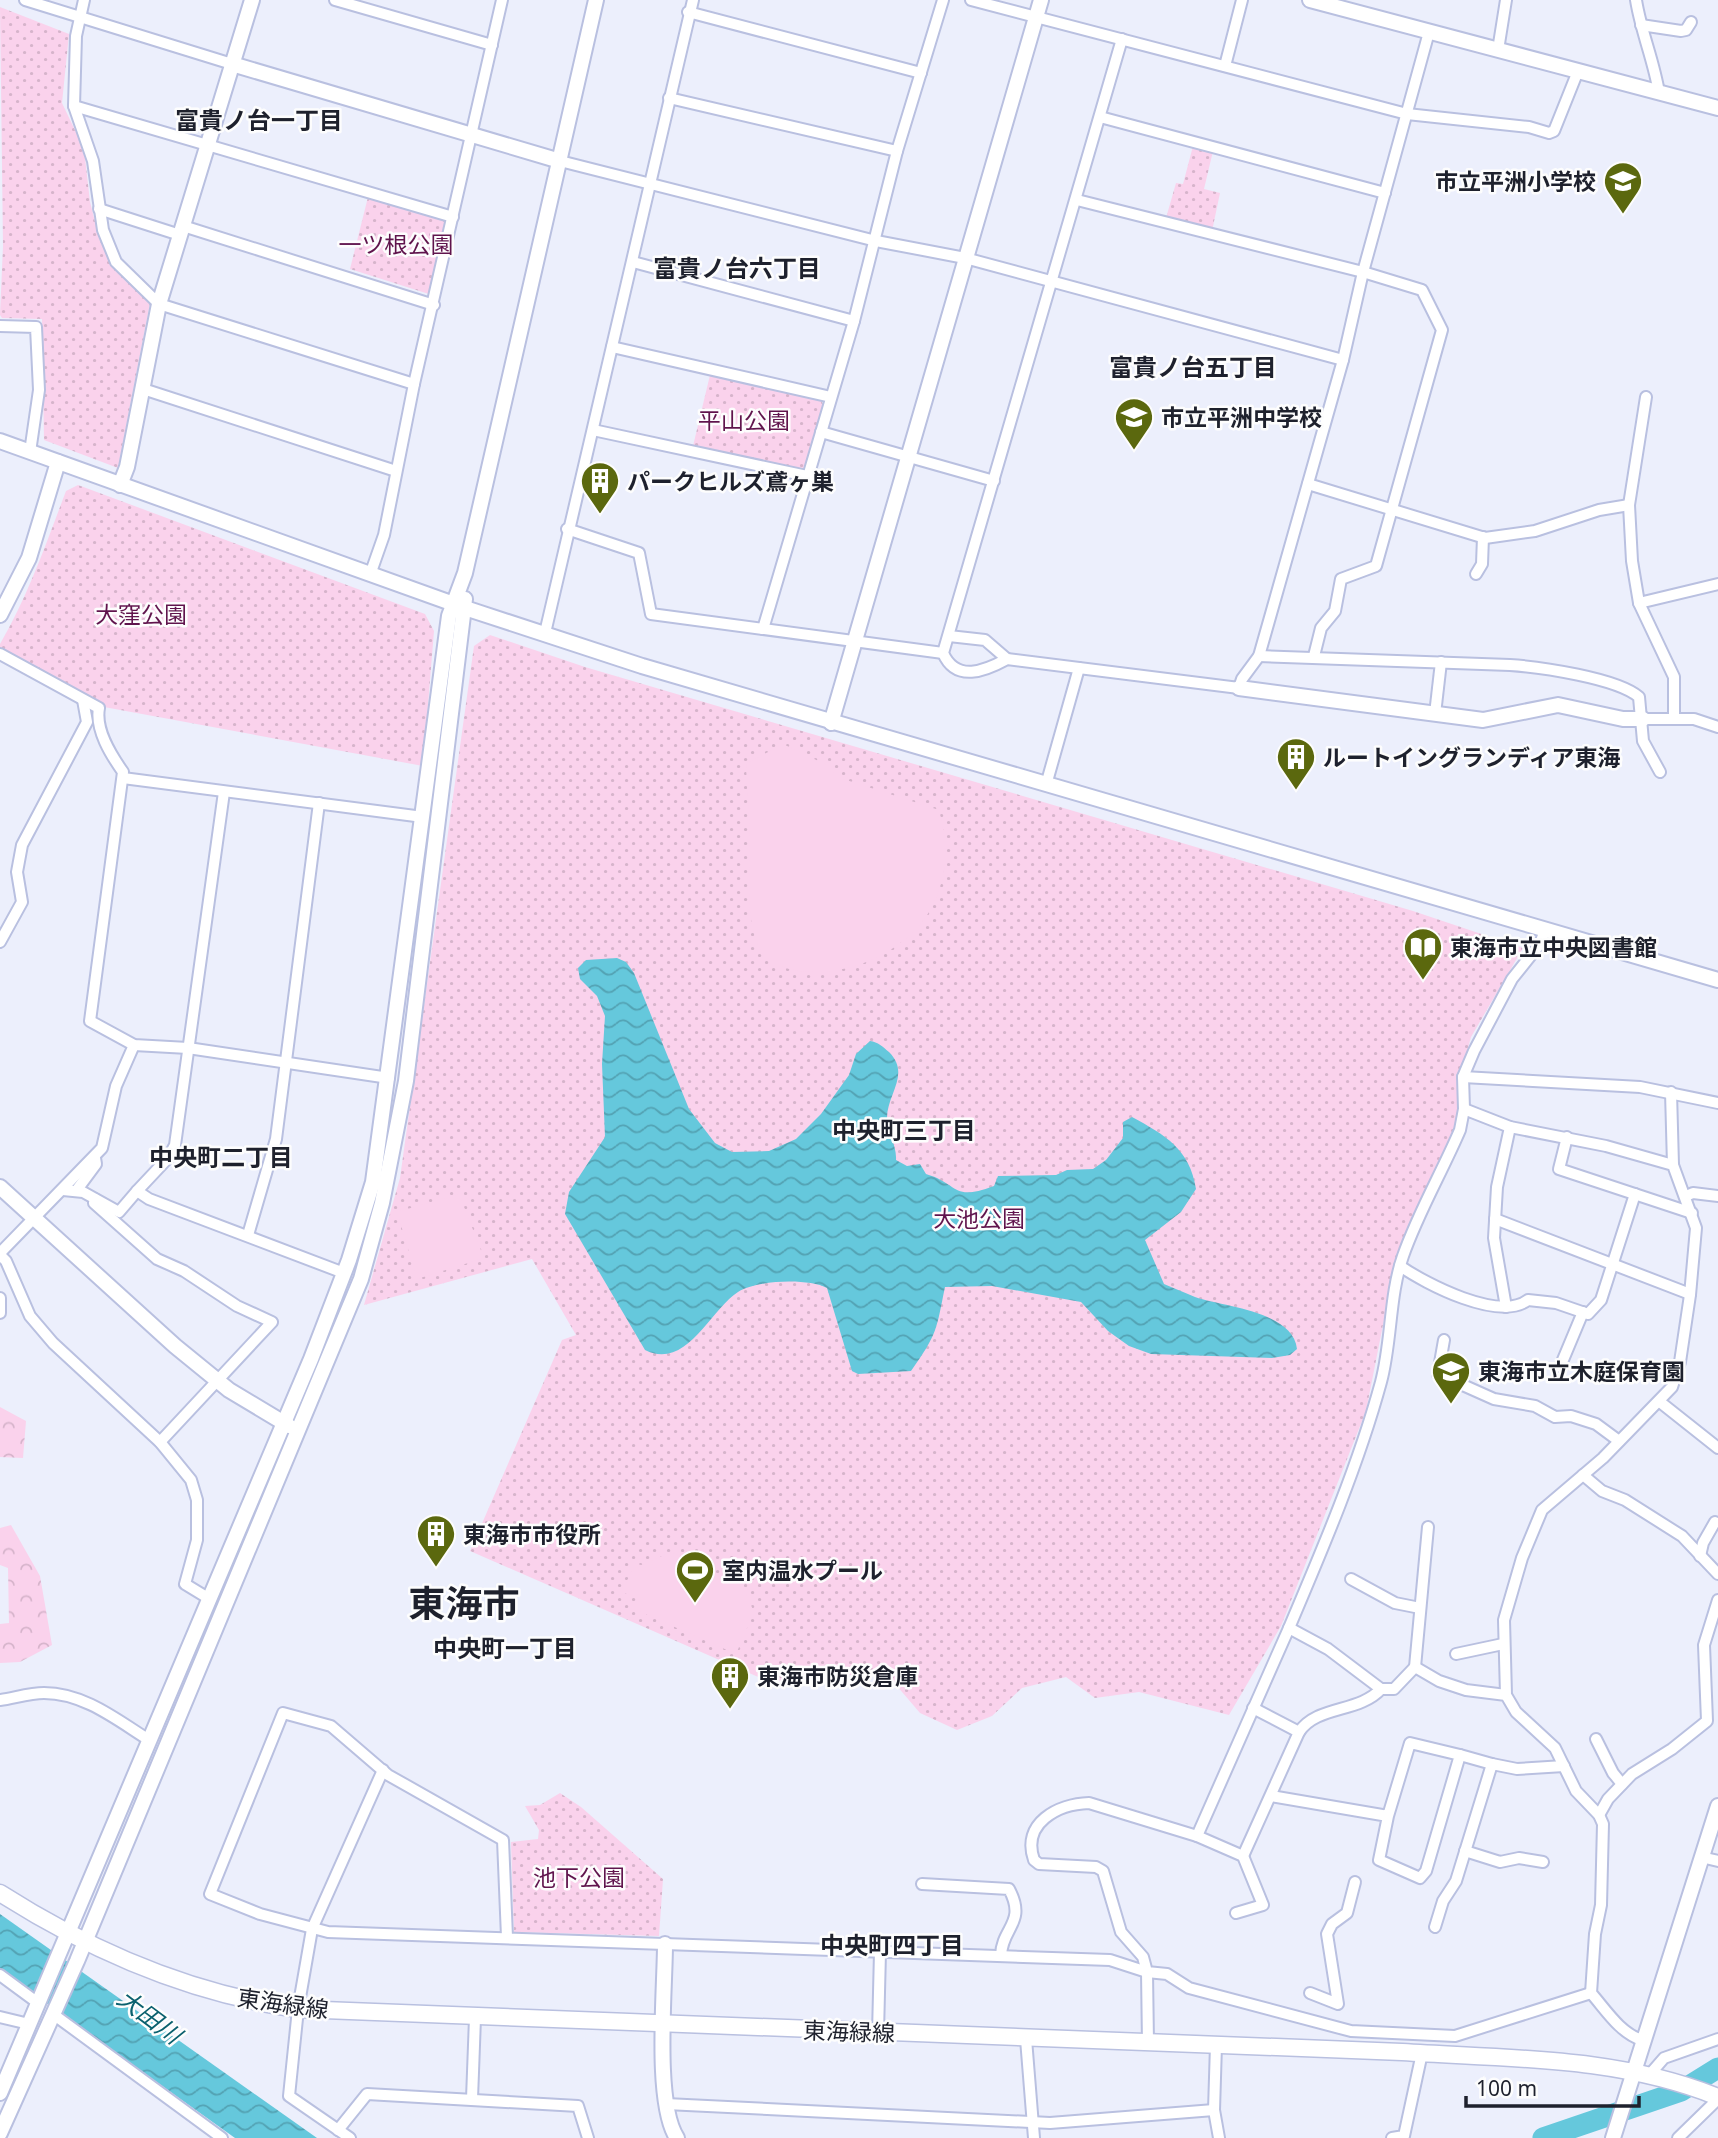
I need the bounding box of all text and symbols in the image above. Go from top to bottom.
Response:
district label: 富貴ノ台一丁目 [175,103,343,136]
school or university icon: 市立平洲小学校 [1602,160,1644,215]
place label: 市立平洲小学校 [1435,165,1596,197]
park label: 一ツ根公園 [339,228,454,260]
district label: 富貴ノ台六丁目 [653,251,821,284]
district label: 富貴ノ台五丁目 [1109,350,1277,383]
school or university icon: 市立平洲中学校 [1113,396,1155,451]
place label: 市立平洲中学校 [1161,401,1322,433]
park label: 平山公園 [698,404,790,436]
building icon: パークヒルズ鳶ヶ巣 [579,460,621,515]
place label: パークヒルズ鳶ヶ巣 [627,465,834,497]
park label: 大窪公園 [95,598,187,630]
building icon: ルートイングランディア東海 [1275,736,1317,791]
place label: ルートイングランディア東海 [1323,741,1620,773]
library icon: 東海市立中央図書館 [1402,926,1444,981]
place label: 東海市立中央図書館 [1450,931,1657,963]
district label: 中央町三丁目 [832,1113,976,1146]
district label: 中央町二丁目 [149,1140,293,1173]
park label: 大池公園 [933,1202,1025,1234]
school or university icon: 東海市立木庭保育園 [1430,1350,1472,1405]
place label: 東海市立木庭保育園 [1478,1355,1685,1387]
building icon: 東海市市役所 [415,1513,457,1568]
place label: 東海市市役所 [463,1518,601,1550]
sports icon: 室内温水プール [674,1549,716,1604]
place label: 室内温水プール [722,1554,883,1586]
district label: 東海市 [409,1577,520,1628]
district label: 中央町一丁目 [433,1631,577,1664]
building icon: 東海市防災倉庫 [709,1655,751,1710]
place label: 東海市防災倉庫 [757,1660,918,1692]
park label: 池下公園 [533,1861,625,1893]
district label: 中央町四丁目 [820,1928,964,1961]
water label: 大田川 [111,1981,191,2053]
street label: 東海緑線 [235,1981,331,2025]
street label: 東海緑線 [802,2013,896,2049]
scale bar [1466,2064,1639,2108]
text: 100 m [1476,2074,1537,2102]

